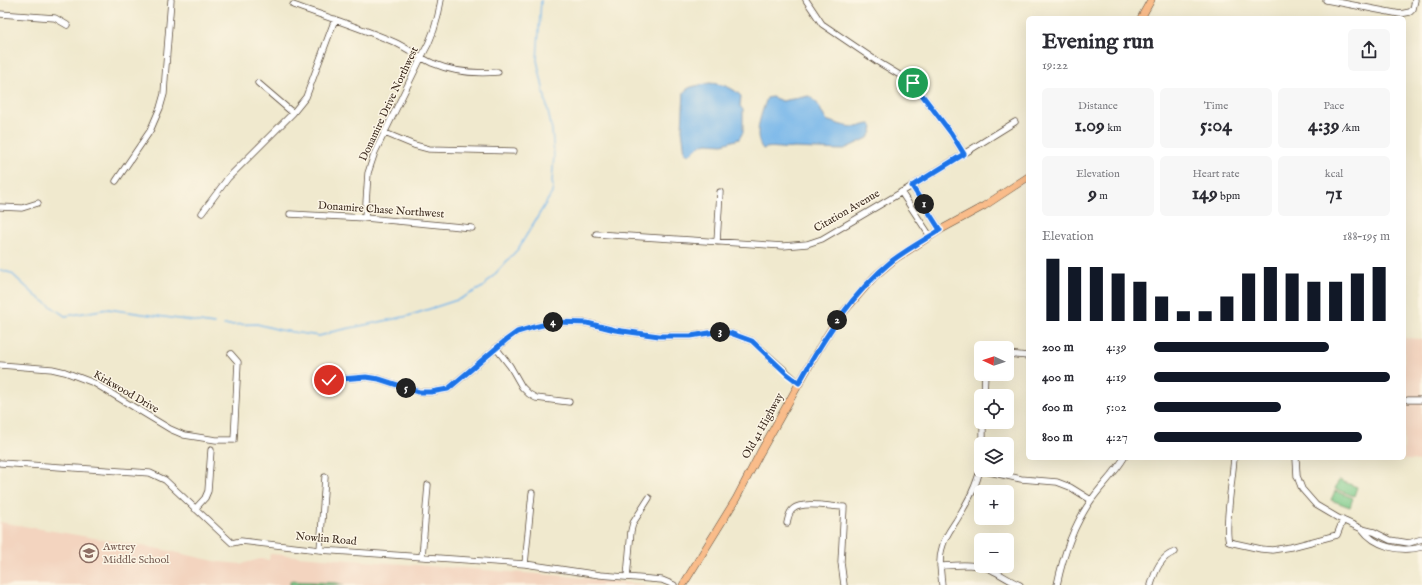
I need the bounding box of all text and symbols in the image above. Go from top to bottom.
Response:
text: Evening run [1042,28,1154,56]
button: share [1348,29,1390,71]
street label: Donamire Drive Northwest [356,44,422,163]
text: 19:22 [1042,57,1068,74]
pin [896,66,930,100]
icon: arrive [902,72,924,94]
text: Distance [1078,99,1118,113]
text: Time [1204,99,1228,113]
text: Pace [1324,99,1344,113]
text: 1.09 [1074,113,1105,138]
text: 5:04 [1200,113,1232,138]
text: 4:39 [1308,113,1339,138]
text: km [1105,121,1122,135]
text: /km [1339,121,1360,135]
text: Elevation [1076,167,1120,181]
text: Heart rate [1193,167,1239,181]
text: kcal [1325,167,1343,181]
text: 9 [1088,181,1097,206]
text: 149 [1192,181,1218,206]
text: 71 [1326,181,1342,206]
street label: Citation Avenue [812,187,882,235]
text: m [1097,189,1108,203]
text: bpm [1218,189,1240,203]
pin: 1 [914,194,934,214]
text: 1 [922,197,926,211]
street label: Donamire Chase Northwest [317,199,445,221]
text: Elevation [1042,228,1094,245]
text: 188–195 m [1343,228,1390,245]
pin: 2 [827,310,847,330]
pin: 4 [543,312,563,332]
text: 2 [834,313,840,327]
text: 4 [550,315,556,329]
pin: 3 [710,322,730,342]
text: 3 [718,325,722,339]
text: 200 m [1042,339,1074,356]
text: 4:39 [1106,339,1126,356]
north arrow [974,341,1014,381]
map controls [974,341,1014,573]
pin [312,363,346,397]
street label: Kirkwood Drive [91,368,161,416]
icon: check [318,369,340,391]
text: 400 m [1042,369,1074,386]
text: 4:19 [1106,369,1126,386]
pin: 5 [396,378,416,398]
text: 5 [404,381,408,395]
button: locate [974,389,1014,429]
street label: Old 41 Highway [739,390,787,462]
text: 600 m [1042,399,1073,416]
text: 5:02 [1106,399,1127,416]
text: 800 m [1042,429,1073,446]
text: 4:27 [1106,429,1128,446]
button: layers [974,437,1014,477]
button: + [974,485,1014,525]
street label: Nowlin Road [295,529,357,549]
button: − [974,533,1014,573]
place label: Awtrey Middle School [102,540,169,567]
school or university icon: Awtrey Middle School [78,542,100,564]

